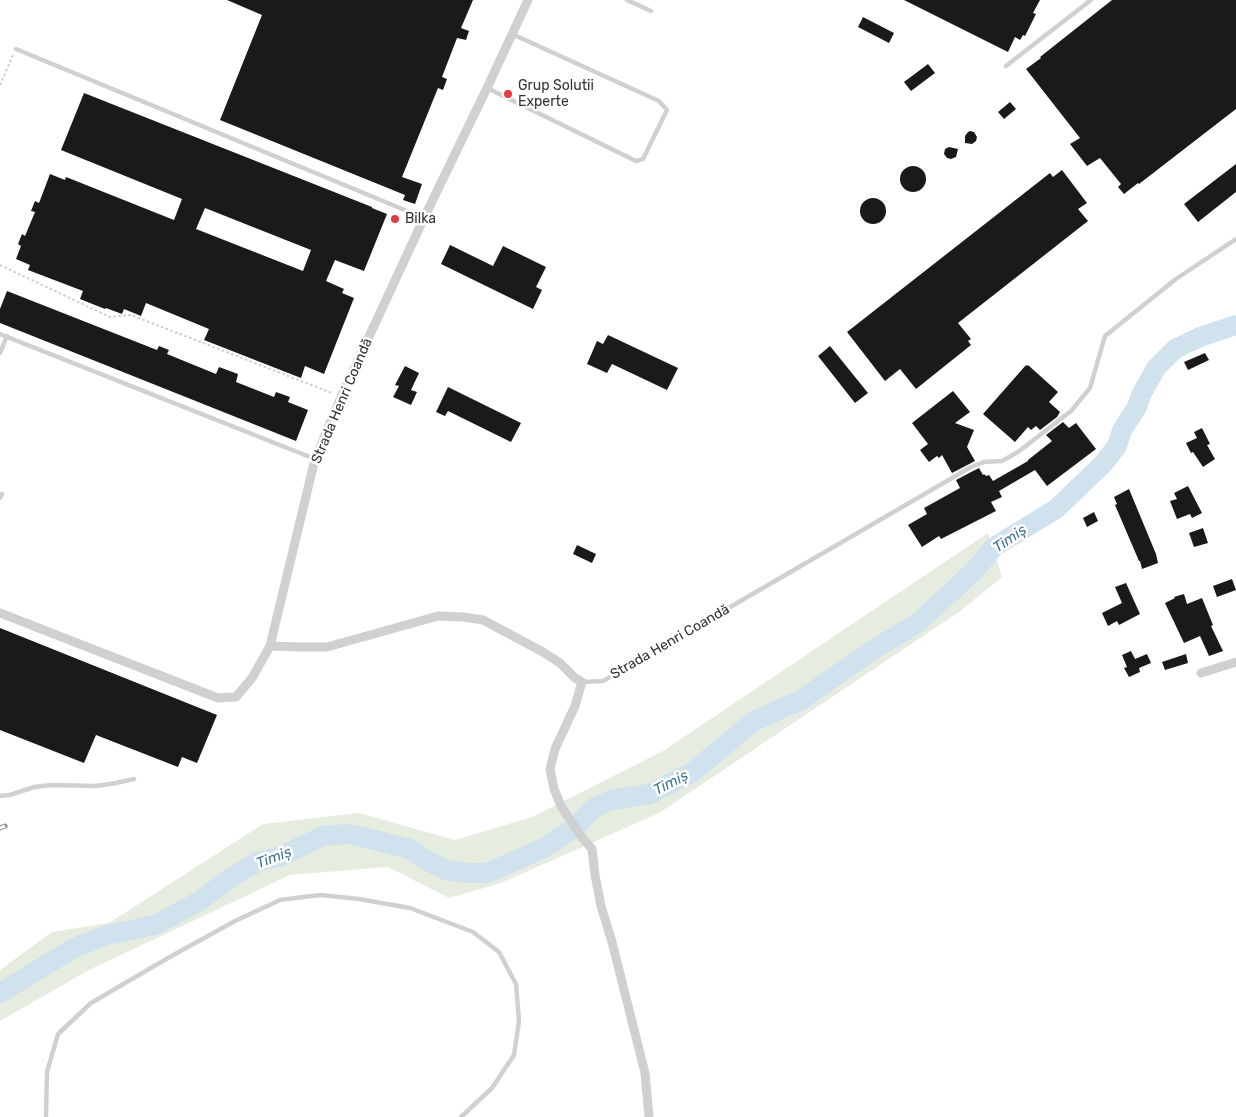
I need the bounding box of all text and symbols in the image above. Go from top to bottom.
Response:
place label: Grup Solutii Experte [518,78,594,110]
marker: Grup Solutii Experte [502,88,514,100]
place label: Bilka [405,211,436,227]
marker: Bilka [389,213,401,225]
street label: Strada Henri Coandă [308,336,376,466]
water label: Timiș [990,521,1030,557]
street label: Strada Henri Coandă [607,601,733,683]
water label: Timiș [651,767,691,799]
water label: Timiș [254,843,294,873]

